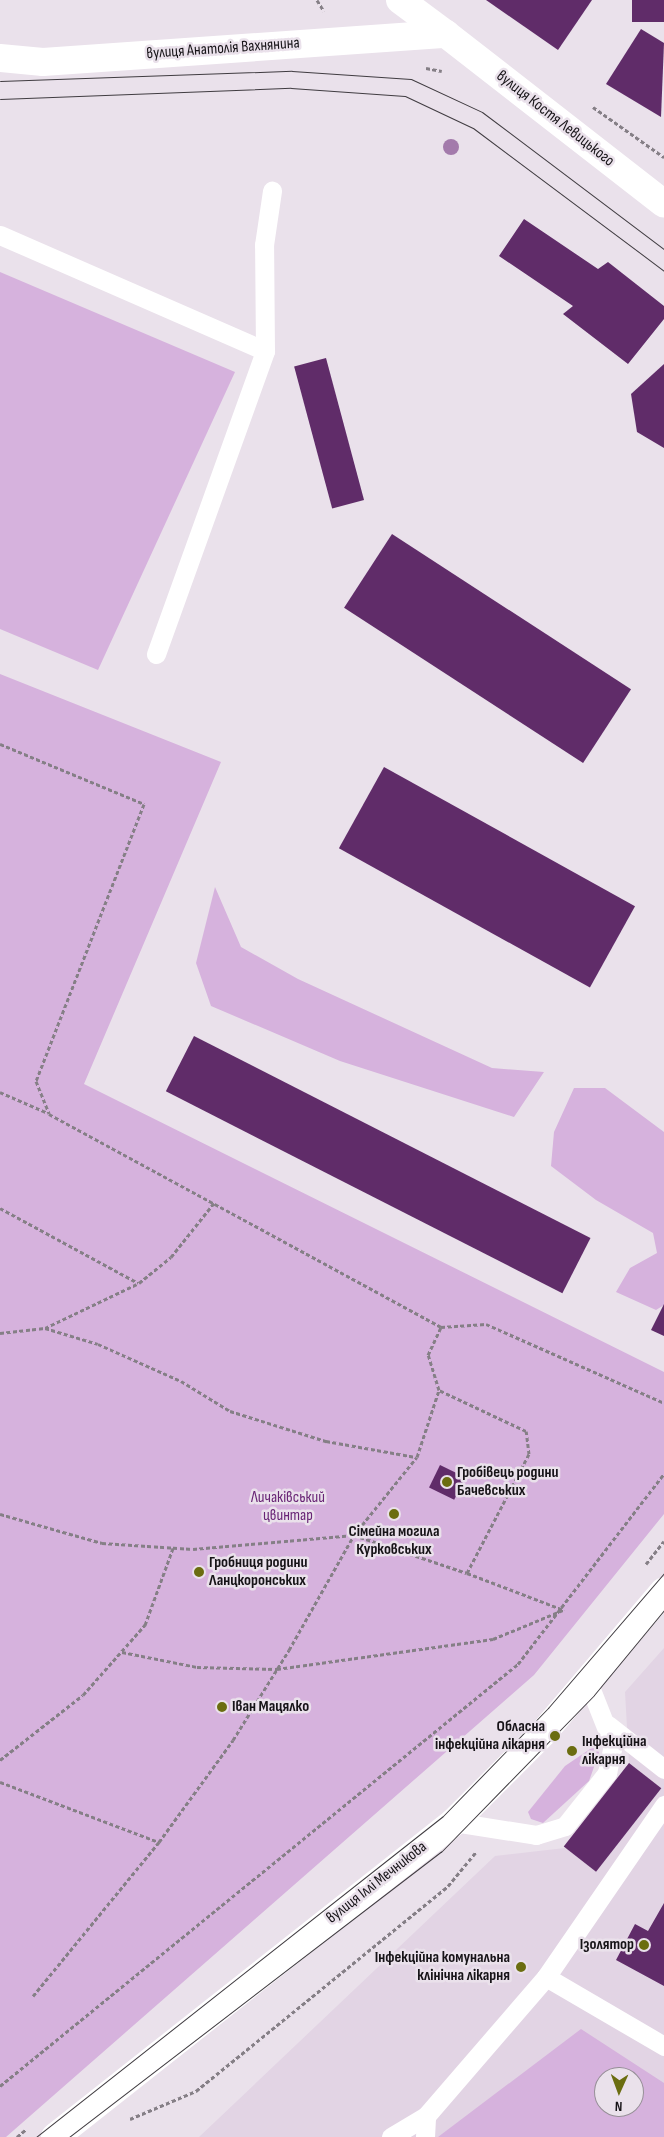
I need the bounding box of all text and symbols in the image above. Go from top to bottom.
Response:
street label: вулиця Анатолія Вахнянина [146,34,300,64]
street label: вулиця Костя Левицького [492,67,618,171]
place label: Гробівець родини Бачевських [457,1463,558,1501]
marker: Гробівець родини Бачевських [441,1476,453,1488]
park label: Личаківський цвинтар [251,1488,325,1526]
marker: Сімейна могила Курковських [388,1508,400,1520]
place label: Сімейна могила Курковських [348,1522,440,1560]
place label: Гробниця родини Ланцкоронських [209,1553,307,1591]
marker: Гробниця родини Ланцкоронських [193,1566,205,1578]
place label: Іван Мацялко [232,1697,309,1717]
marker: Іван Мацялко [216,1701,228,1713]
place label: Обласна інфекційна лікарня [435,1717,545,1755]
marker: Обласна інфекційна лікарня [549,1730,561,1742]
place label: Інфекційна лікарня [582,1732,646,1770]
marker: Інфекційна лікарня [566,1745,578,1757]
street label: вулиця Іллі Мечникова [323,1838,431,1928]
place label: Ізолятор [580,1935,634,1955]
marker: Ізолятор [638,1939,650,1951]
place label: Інфекційна комунальна клінічна лікарня [375,1948,510,1986]
marker: Інфекційна комунальна клінічна лікарня [514,1960,528,1974]
north arrow [594,2067,644,2117]
text: N [614,2098,623,2115]

